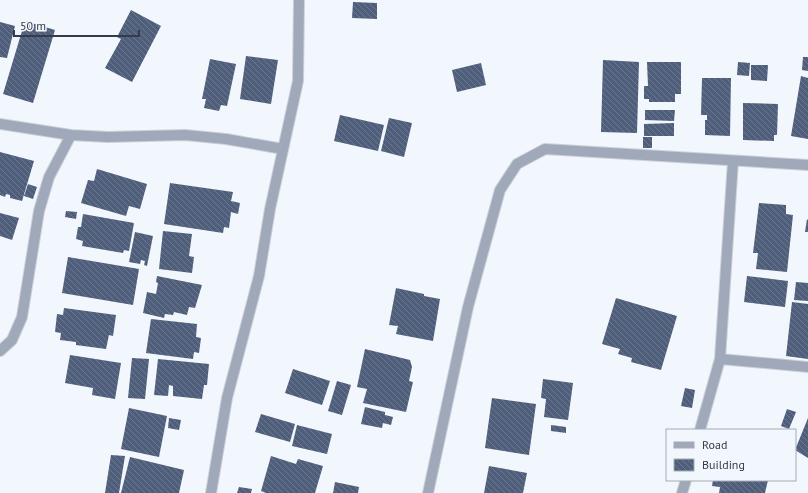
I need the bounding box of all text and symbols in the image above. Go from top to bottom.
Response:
scale bar [14,12,139,38]
text: 50 m [20,18,46,33]
legend [666,429,796,481]
text: Road [702,437,727,452]
text: Building [702,457,745,472]

